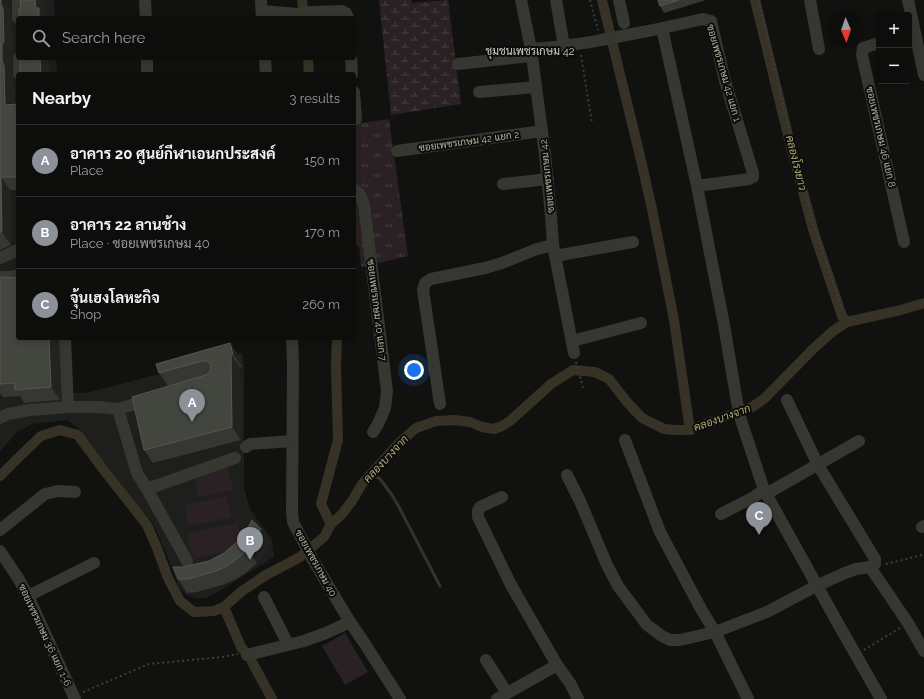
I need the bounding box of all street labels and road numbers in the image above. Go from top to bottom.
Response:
street label: ซอยเพชรเกษม 42 แยก 1 [705,23,743,124]
street label: ซอยเพชรเกษม 46 แยก 8 [864,86,898,189]
street label: ซอยเพชรเกษม 42 แยก 2 [418,128,520,154]
street label: ซอยเพชรเกษม 42 [538,139,556,213]
street label: ซอยเพชรเกษม 40 แยก 7 [365,258,389,362]
street label: ซอยเพชรเกษม 40 [293,528,339,598]
street label: ซอยเพชรเกษม 36 แยก 1-6 [16,582,74,688]

